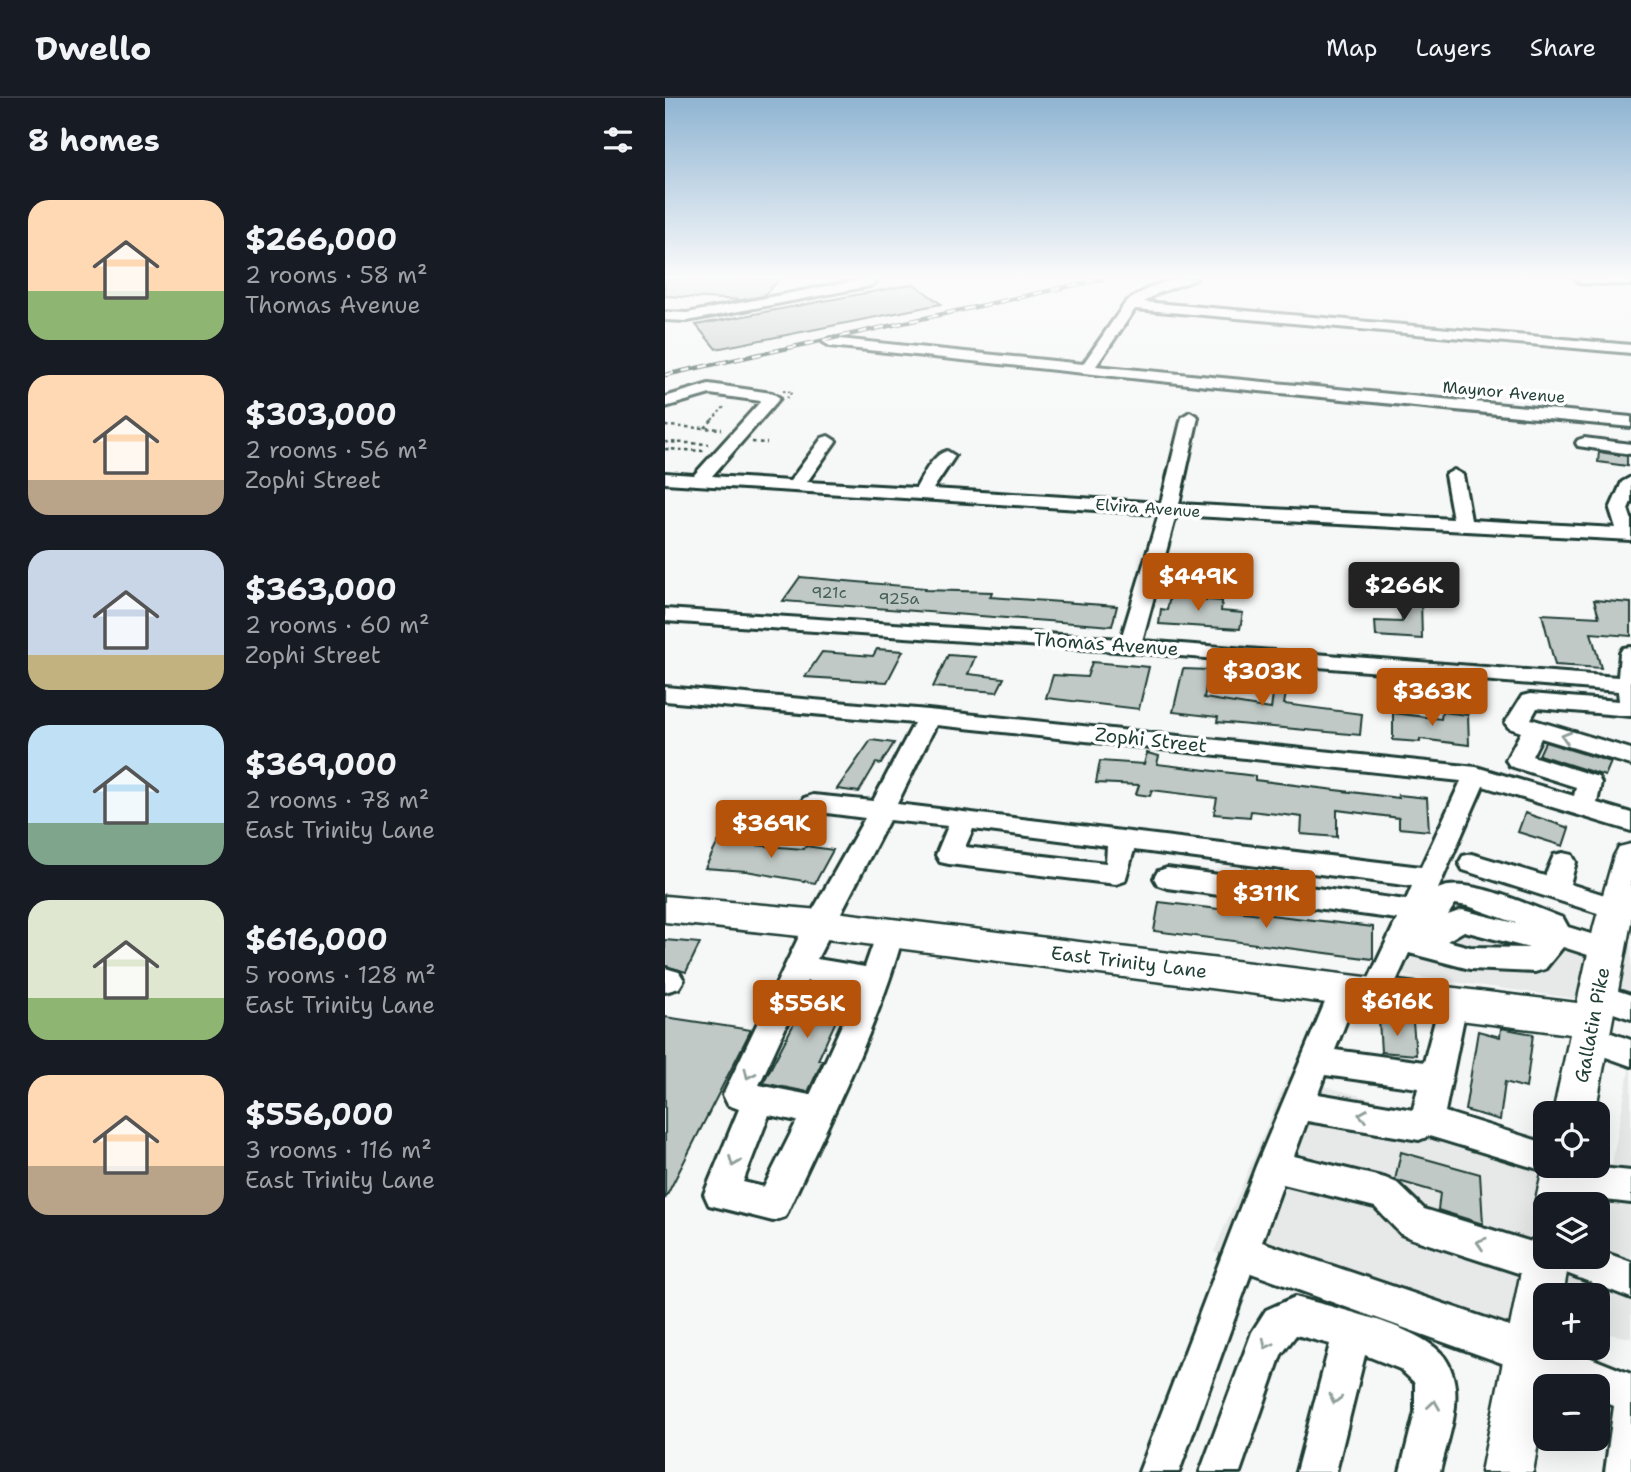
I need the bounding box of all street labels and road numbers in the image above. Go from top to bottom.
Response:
street label: Maynor Avenue [1442,376,1566,408]
street label: Elvira Avenue [1095,494,1201,522]
street label: Thomas Avenue [1033,626,1179,662]
street label: Zophi Street [1094,722,1208,758]
street label: East Trinity Lane [1050,940,1208,984]
street label: Gallatin Pike [1569,965,1615,1085]

